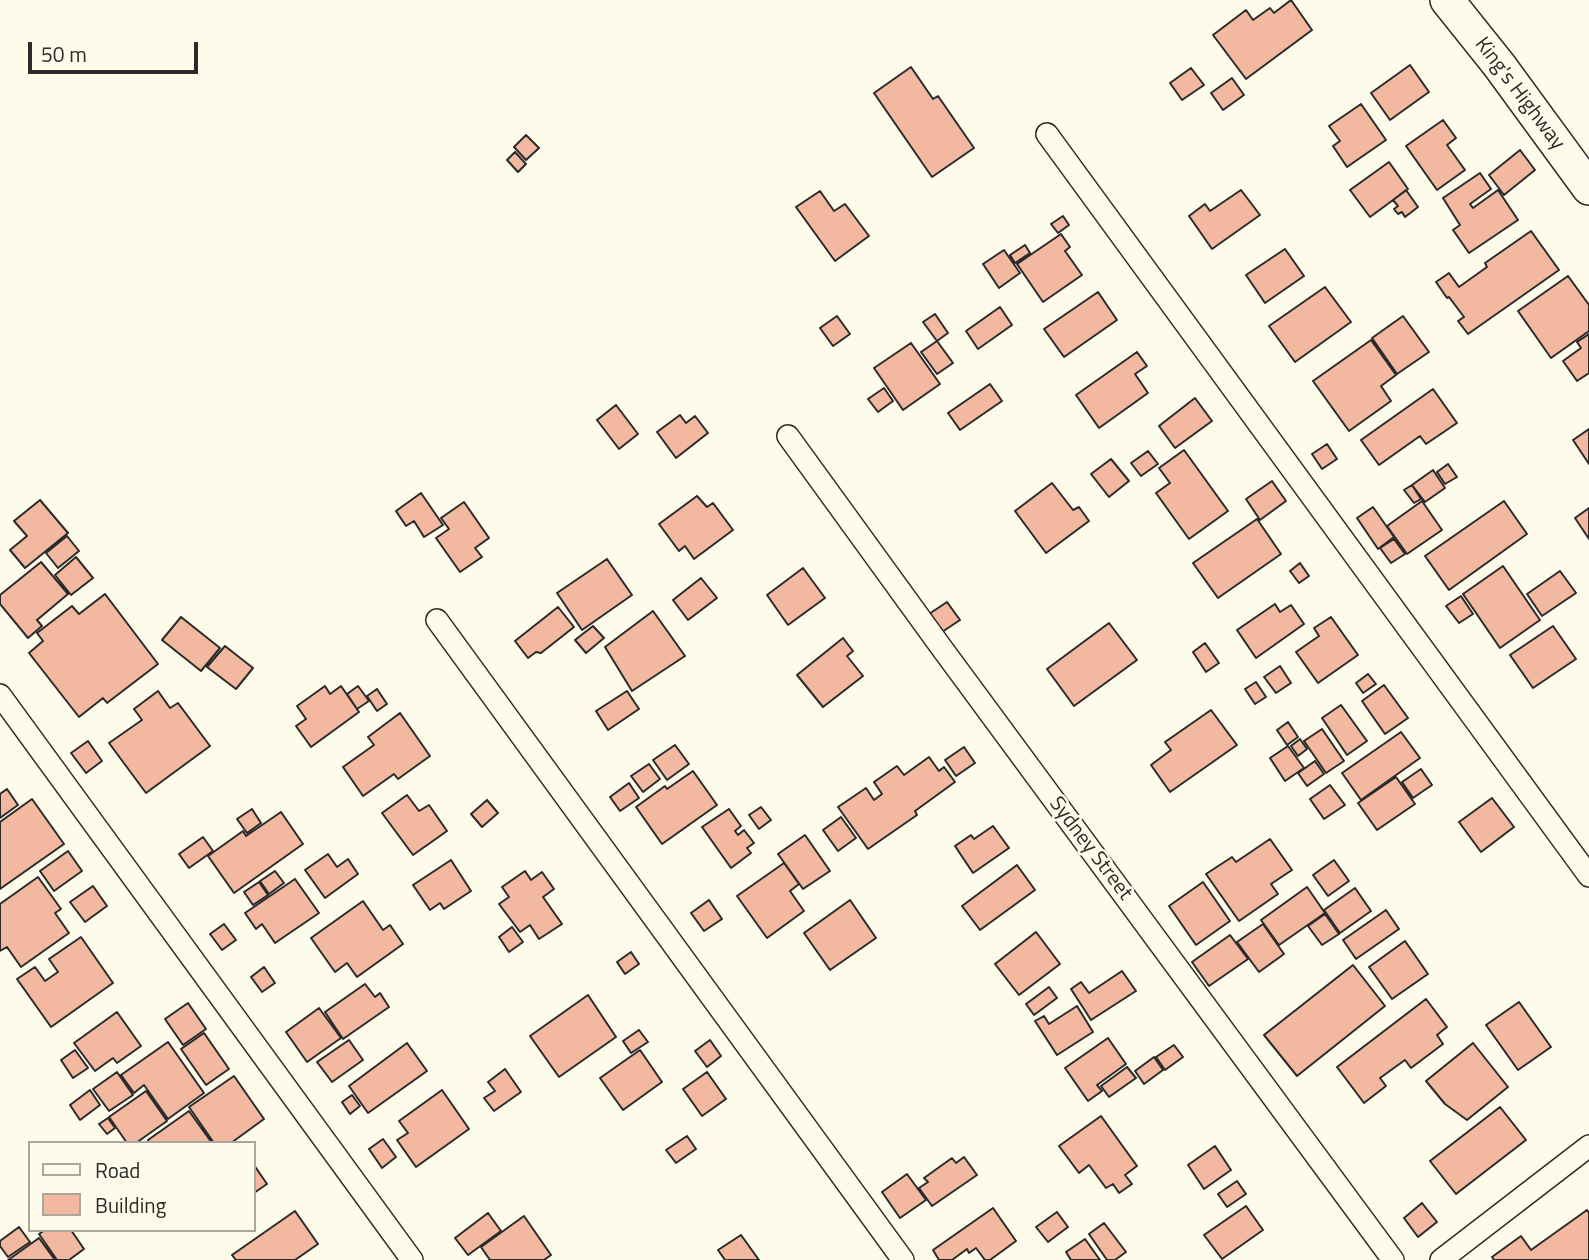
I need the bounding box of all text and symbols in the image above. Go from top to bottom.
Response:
scale bar [32,28,201,72]
street label: King's Highway [1468,33,1570,155]
text: 50 m [41,38,87,70]
street label: Sydney Street [1043,792,1137,906]
legend [28,1141,256,1232]
text: Road [95,1154,140,1186]
text: Building [95,1189,166,1221]

